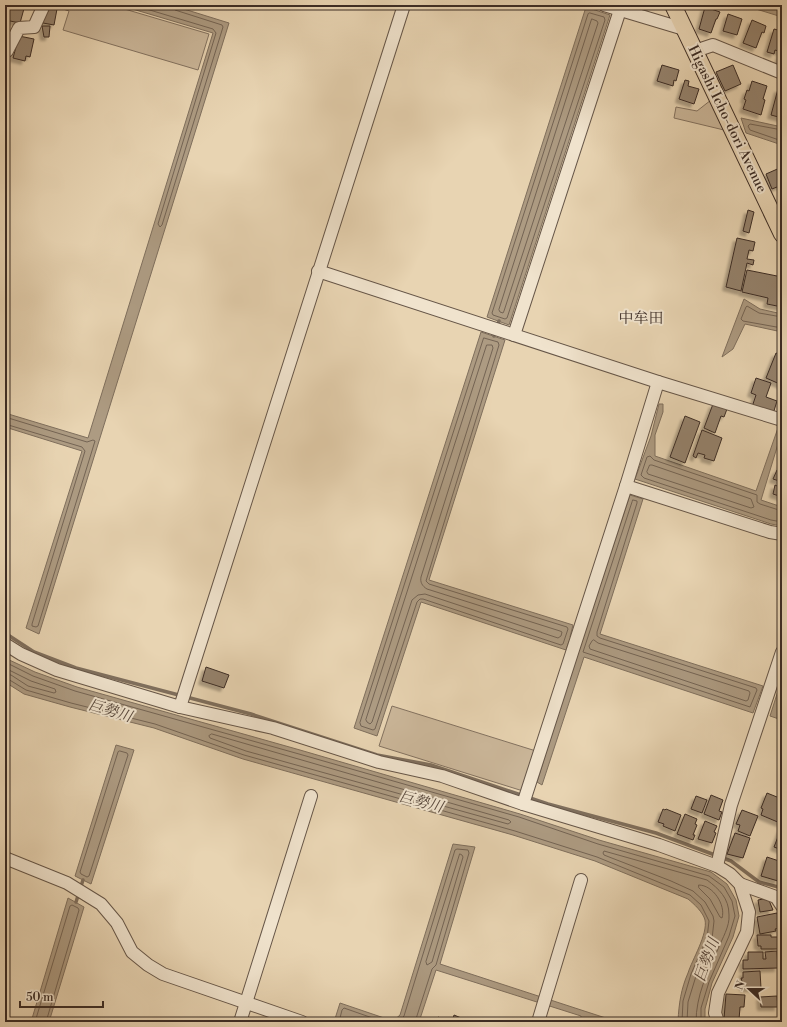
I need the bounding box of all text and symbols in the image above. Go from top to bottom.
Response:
street label: Higashi Icho-dori Avenue [683,42,771,196]
district label: 中牟田 [618,309,664,328]
water label: 巨勢川 [86,695,136,727]
water label: 巨勢川 [397,787,447,818]
water label: 巨勢川 [690,934,724,984]
north arrow [729,969,769,1009]
text: N [733,979,749,992]
scale bar [20,983,103,1009]
text: 50 m [26,990,54,1005]

